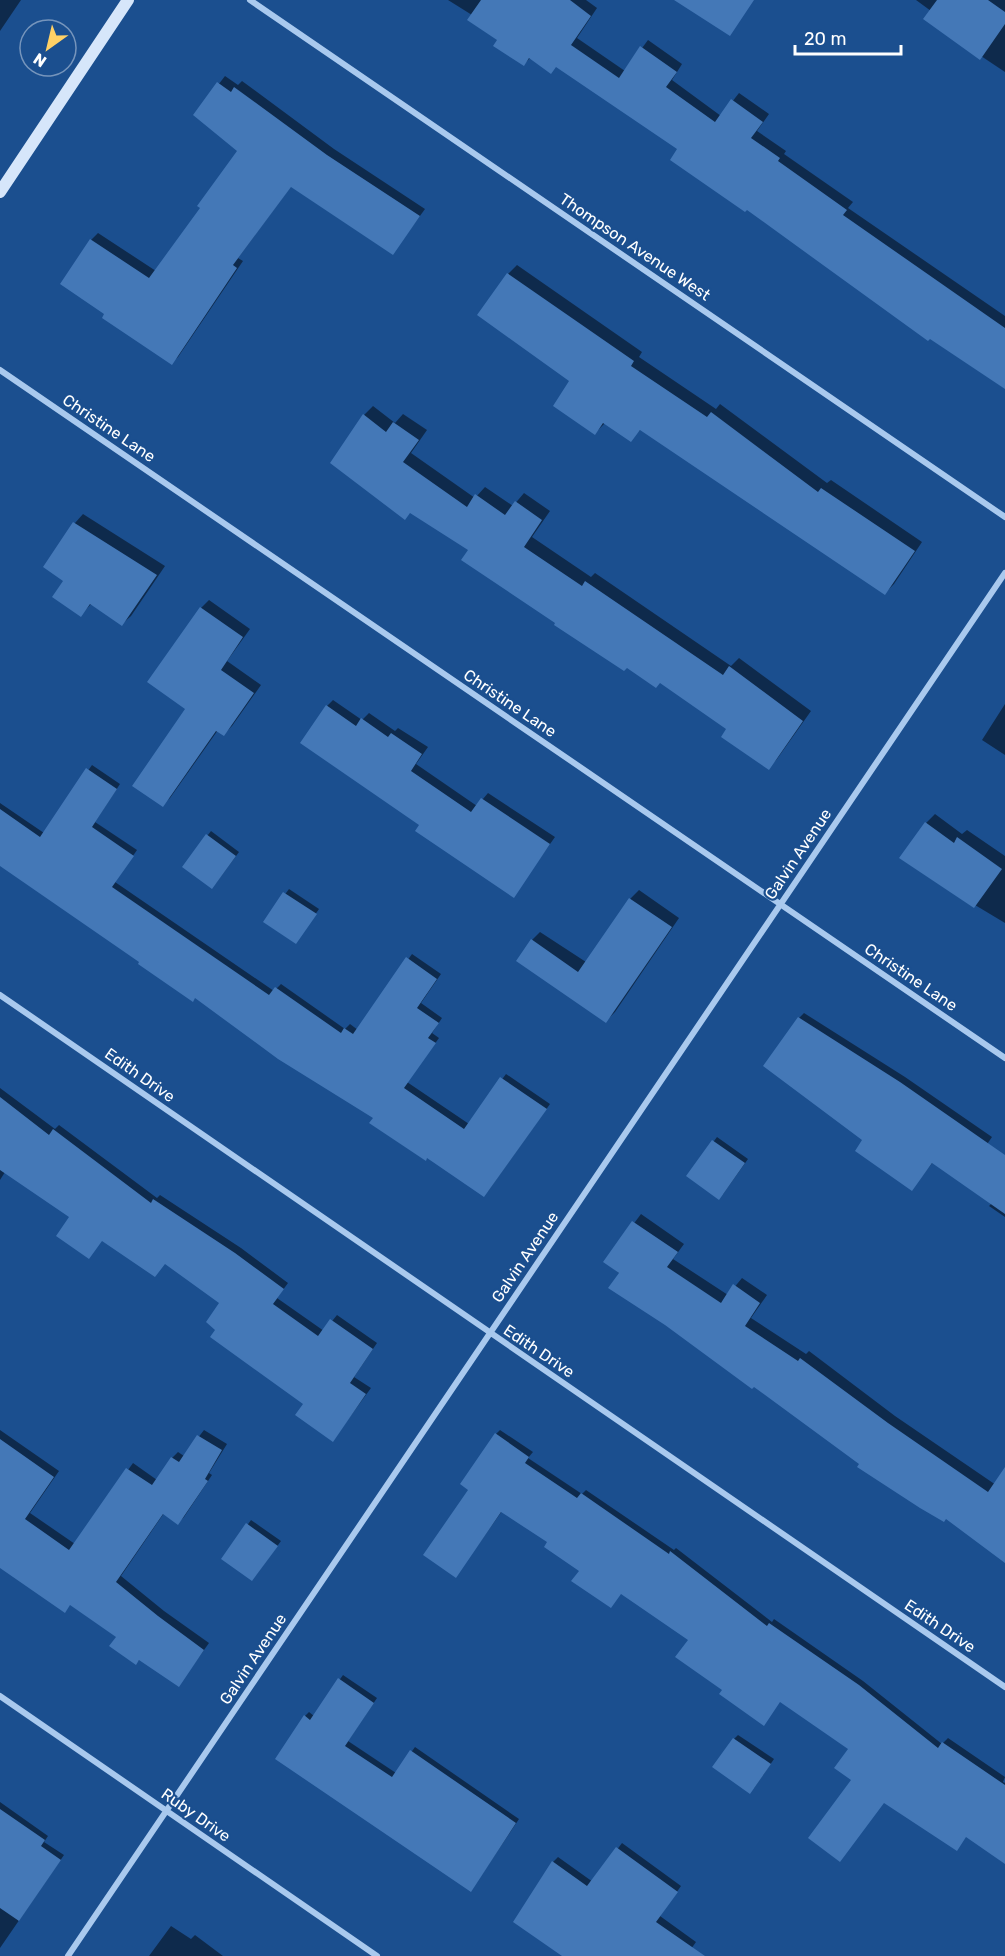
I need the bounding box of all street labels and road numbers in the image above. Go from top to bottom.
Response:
street label: Thompson Avenue West [556,189,714,305]
street label: Christine Lane [59,390,159,466]
street label: Christine Lane [460,665,560,741]
street label: Galvin Avenue [761,805,835,903]
street label: Christine Lane [861,939,961,1015]
street label: Edith Drive [101,1044,179,1106]
street label: Galvin Avenue [488,1208,562,1306]
street label: Edith Drive [500,1320,578,1382]
street label: Edith Drive [901,1595,979,1657]
street label: Galvin Avenue [216,1610,290,1708]
street label: Ruby Drive [158,1784,234,1846]

